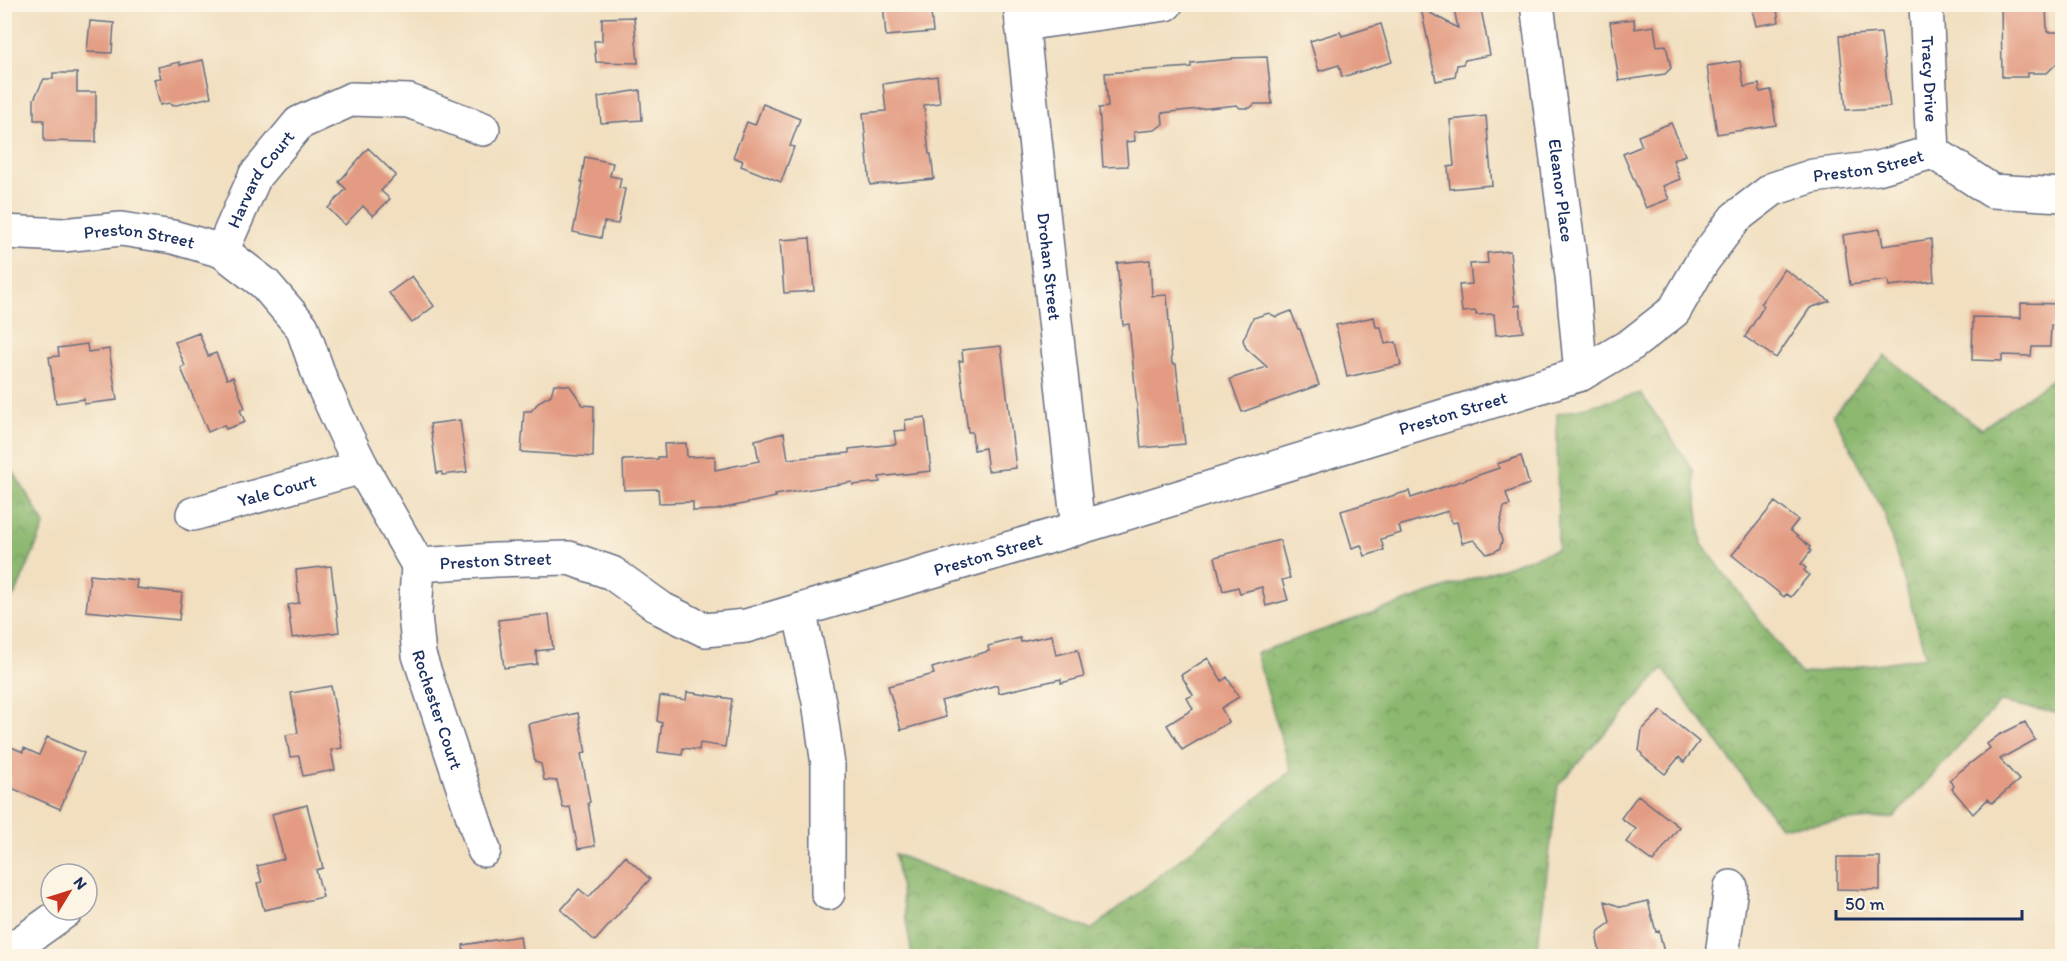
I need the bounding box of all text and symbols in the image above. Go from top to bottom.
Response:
street label: Tracy Drive [1917,35,1943,123]
street label: Harvard Court [222,126,299,231]
street label: Eleanor Place [1543,137,1579,243]
street label: Preston Street [1812,144,1926,187]
street label: Drohan Street [1032,211,1066,322]
street label: Preston Street [83,218,198,254]
street label: Preston Street [1396,386,1510,440]
street label: Yale Court [235,469,319,512]
street label: Preston Street [931,528,1045,581]
street label: Preston Street [439,547,552,575]
street label: Rochester Court [407,647,468,773]
north arrow [39,862,99,922]
text: N [70,873,91,893]
scale bar [1836,883,2022,921]
text: 50 m [1845,893,1885,915]

